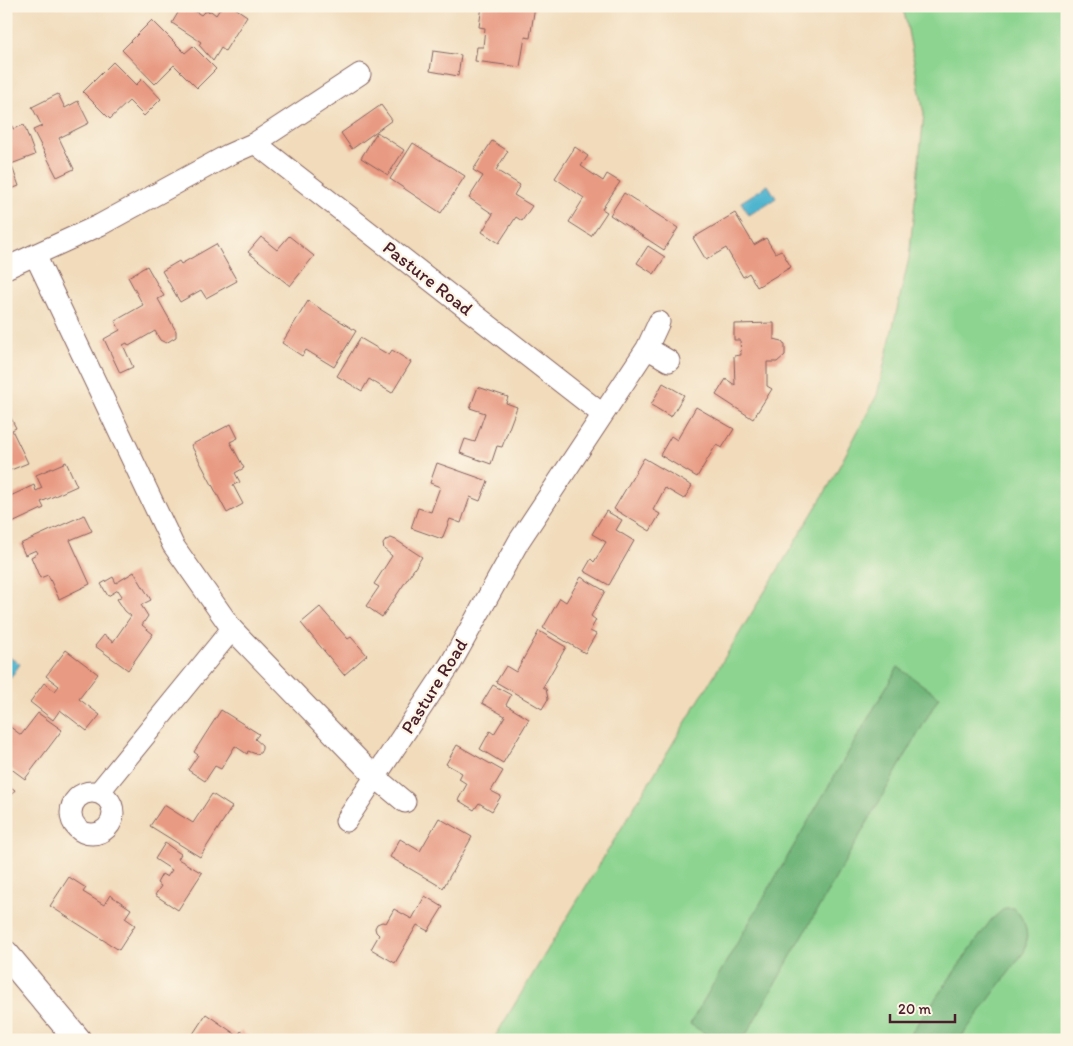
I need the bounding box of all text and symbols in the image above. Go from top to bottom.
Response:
street label: Pasture Road [378,236,478,321]
street label: Pasture Road [396,634,473,738]
scale bar [890,991,956,1023]
text: 20 m [898,1000,932,1018]

